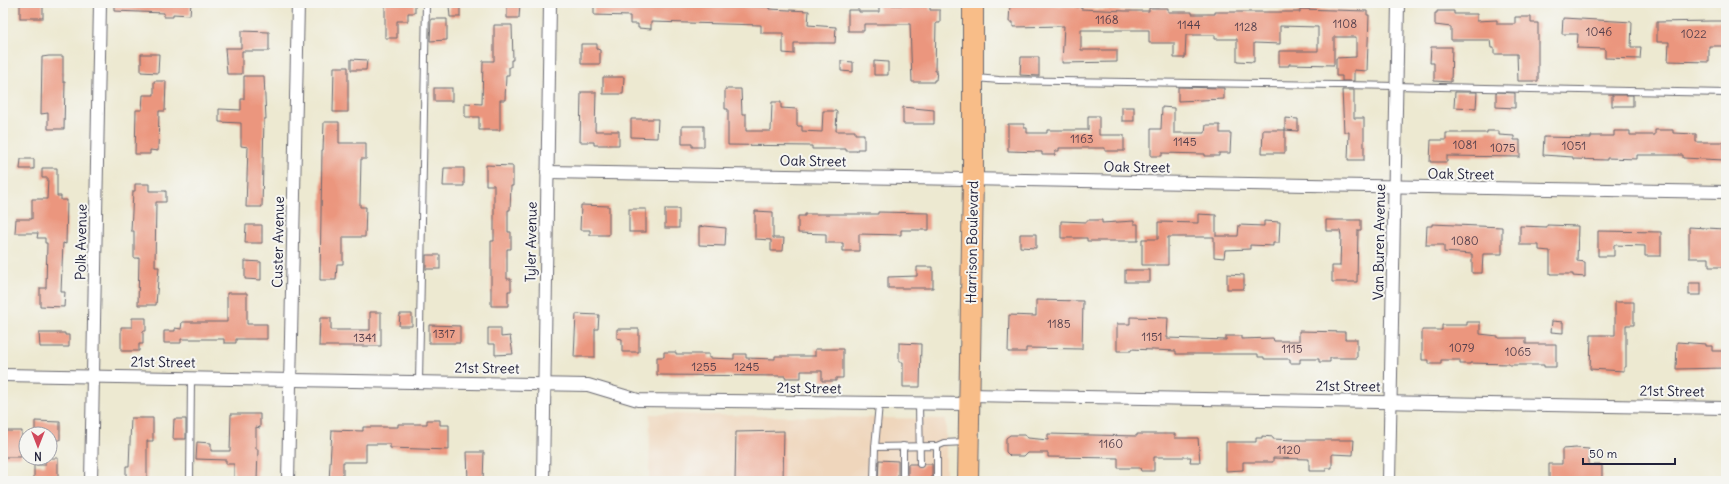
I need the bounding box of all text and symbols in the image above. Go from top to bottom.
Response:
house number: 1168 [1095,12,1119,27]
house number: 1108 [1333,16,1357,31]
house number: 1144 [1177,17,1201,32]
house number: 1128 [1234,19,1258,34]
house number: 1046 [1586,24,1612,39]
house number: 1022 [1681,26,1707,41]
house number: 1163 [1070,131,1094,146]
house number: 1145 [1173,134,1197,149]
house number: 1081 [1453,137,1477,152]
house number: 1051 [1562,138,1586,153]
house number: 1075 [1490,140,1516,155]
street label: Oak Street [780,151,847,171]
street label: Oak Street [1104,157,1171,177]
street label: Oak Street [1428,164,1495,184]
street label: Harrison Boulevard [962,181,982,303]
street label: Van Buren Avenue [1369,184,1389,300]
street label: Custer Avenue [268,196,288,288]
street label: Tyler Avenue [521,201,541,283]
street label: Polk Avenue [71,204,91,280]
house number: 1080 [1451,233,1479,248]
house number: 1185 [1047,316,1071,331]
house number: 1317 [433,326,455,341]
house number: 1151 [1141,329,1163,344]
house number: 1341 [353,330,377,345]
house number: 1079 [1449,340,1475,355]
house number: 1115 [1281,341,1303,356]
house number: 1065 [1505,344,1531,359]
street label: 21st Street [130,352,196,372]
street label: 21st Street [454,358,520,378]
house number: 1255 [691,359,717,374]
house number: 1245 [735,359,760,374]
street label: 21st Street [1315,376,1381,396]
street label: 21st Street [776,378,842,398]
street label: 21st Street [1639,381,1705,401]
north arrow [18,426,58,466]
house number: 1160 [1099,436,1123,451]
scale bar [1583,440,1675,466]
house number: 1120 [1277,442,1301,457]
text: 50 m [1589,446,1618,461]
text: N [34,449,42,463]

